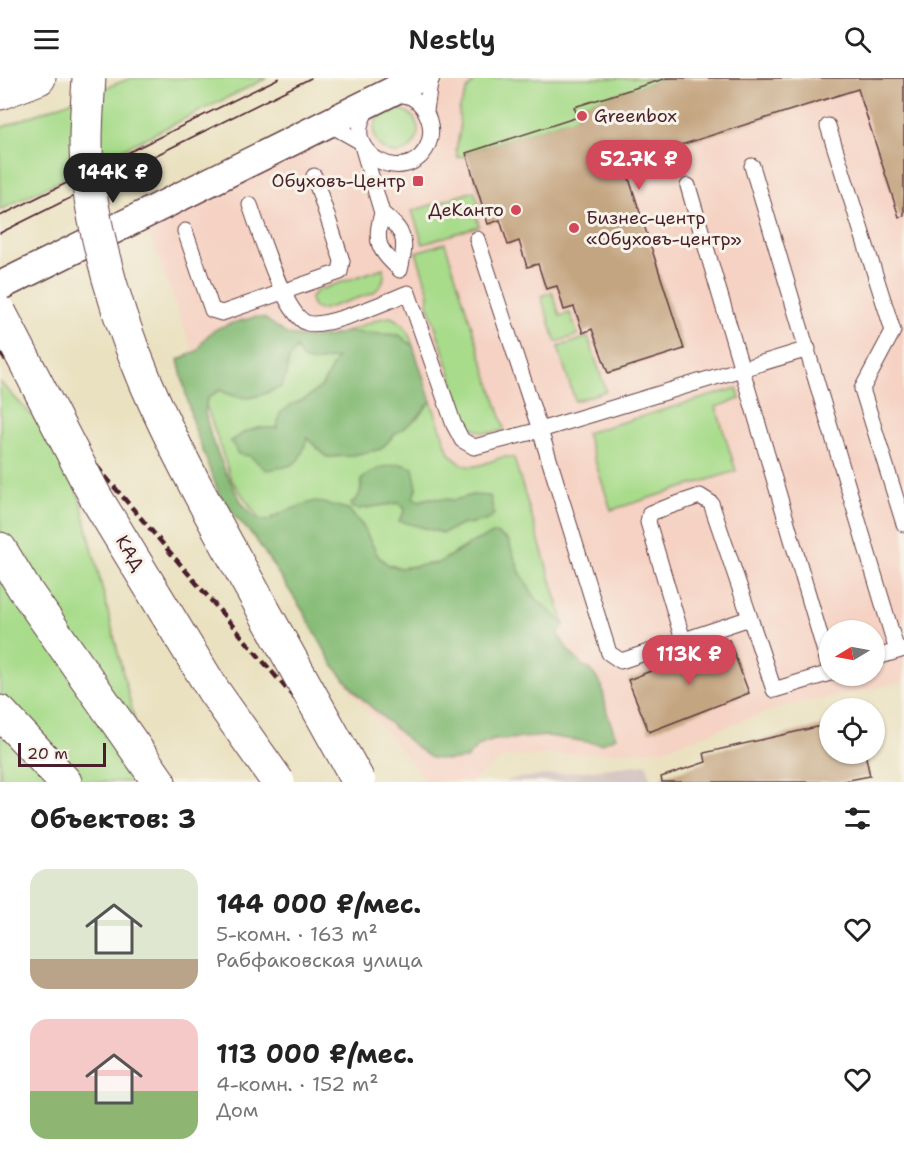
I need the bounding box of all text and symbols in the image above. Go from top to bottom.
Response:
text: Nestly [408,21,496,58]
icon: menu [30,23,63,56]
icon: search [841,23,874,56]
place label: Greenbox [594,104,677,128]
marker: Greenbox [575,109,589,123]
pin: 52.7K ₽ [584,140,694,191]
text: 52.7K ₽ [600,146,678,172]
pin: 144K ₽ [64,153,162,204]
text: 144K ₽ [77,159,149,185]
place label: Обуховъ-Центр [271,169,406,193]
marker: Обуховъ-Центр [411,174,425,188]
place label: ДеКанто [428,198,504,222]
marker: ДеКанто [509,203,523,217]
place label: Бизнес-центр «Обуховъ-центр» [586,206,742,251]
marker: Бизнес-центр «Обуховъ-центр» [567,221,581,235]
street label: КАД [110,531,150,576]
north arrow [819,620,885,686]
map controls [819,620,885,764]
pin: 113K ₽ [640,635,738,686]
text: 113K ₽ [656,641,722,667]
button: locate [819,698,885,764]
scale bar [18,740,106,768]
text: 20 m [27,743,68,764]
text: Объектов: 3 [30,801,196,836]
icon: filters [841,802,874,835]
text: 144 000 ₽/мес. [216,886,421,921]
icon: home [78,893,150,965]
icon: heart [841,913,874,946]
text: 5-комн. · 163 m² [216,921,378,947]
text: Рабфаковская улица [216,947,423,973]
text: 113 000 ₽/мес. [216,1036,414,1071]
icon: home [78,1043,150,1115]
icon: heart [841,1063,874,1096]
text: 4-комн. · 152 m² [216,1071,378,1097]
text: Дом [216,1097,258,1123]

